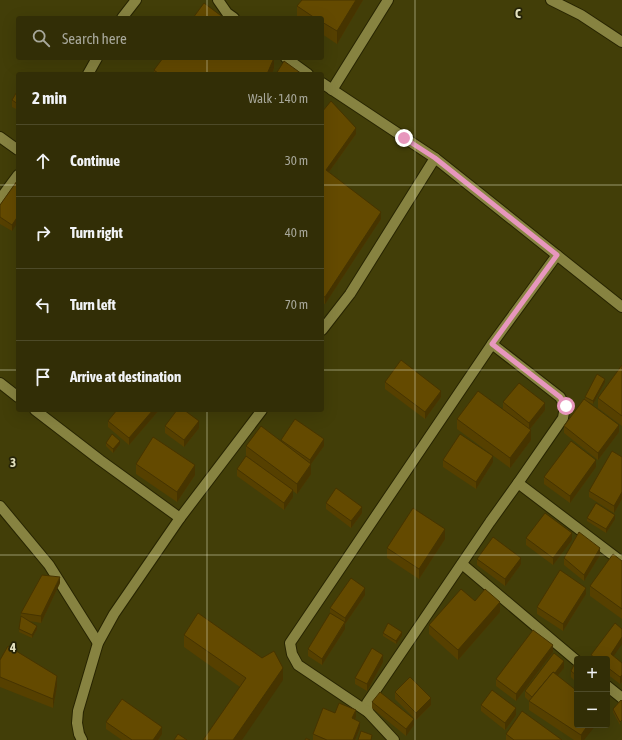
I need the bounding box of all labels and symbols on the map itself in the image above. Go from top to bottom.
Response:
text: C [515,6,521,21]
route end [395,129,413,147]
route start [557,397,575,415]
text: 3 [10,455,16,470]
text: 4 [9,640,16,655]

